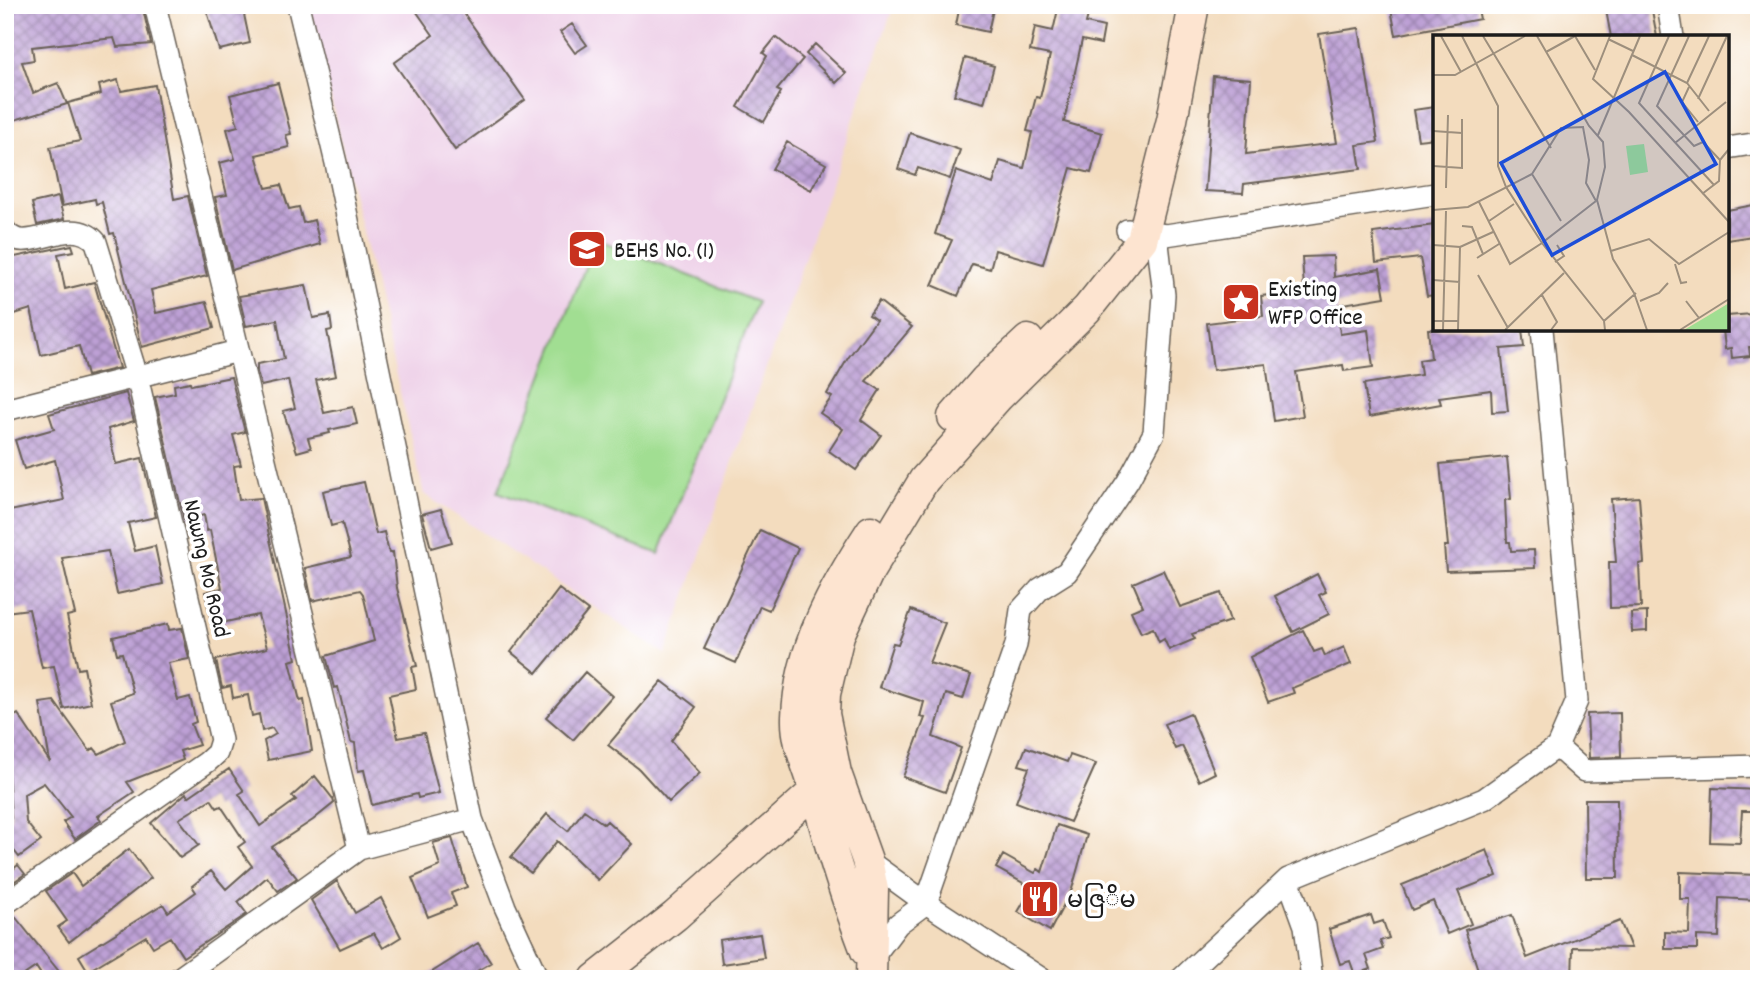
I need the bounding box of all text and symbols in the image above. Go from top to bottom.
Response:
inset map [1433,35,1729,331]
school or university icon: BEHS No. (1) [566,228,608,270]
place label: BEHS No. (1) [614,235,714,269]
place label: Existing WFP Office [1268,274,1363,336]
place icon: Existing WFP Office [1220,281,1262,323]
street label: Nawng Mo Road [173,496,237,641]
restaurant icon: မဇြ်ိမ [1019,878,1061,920]
place label: မဇြ်ိမ [1067,883,1136,919]

